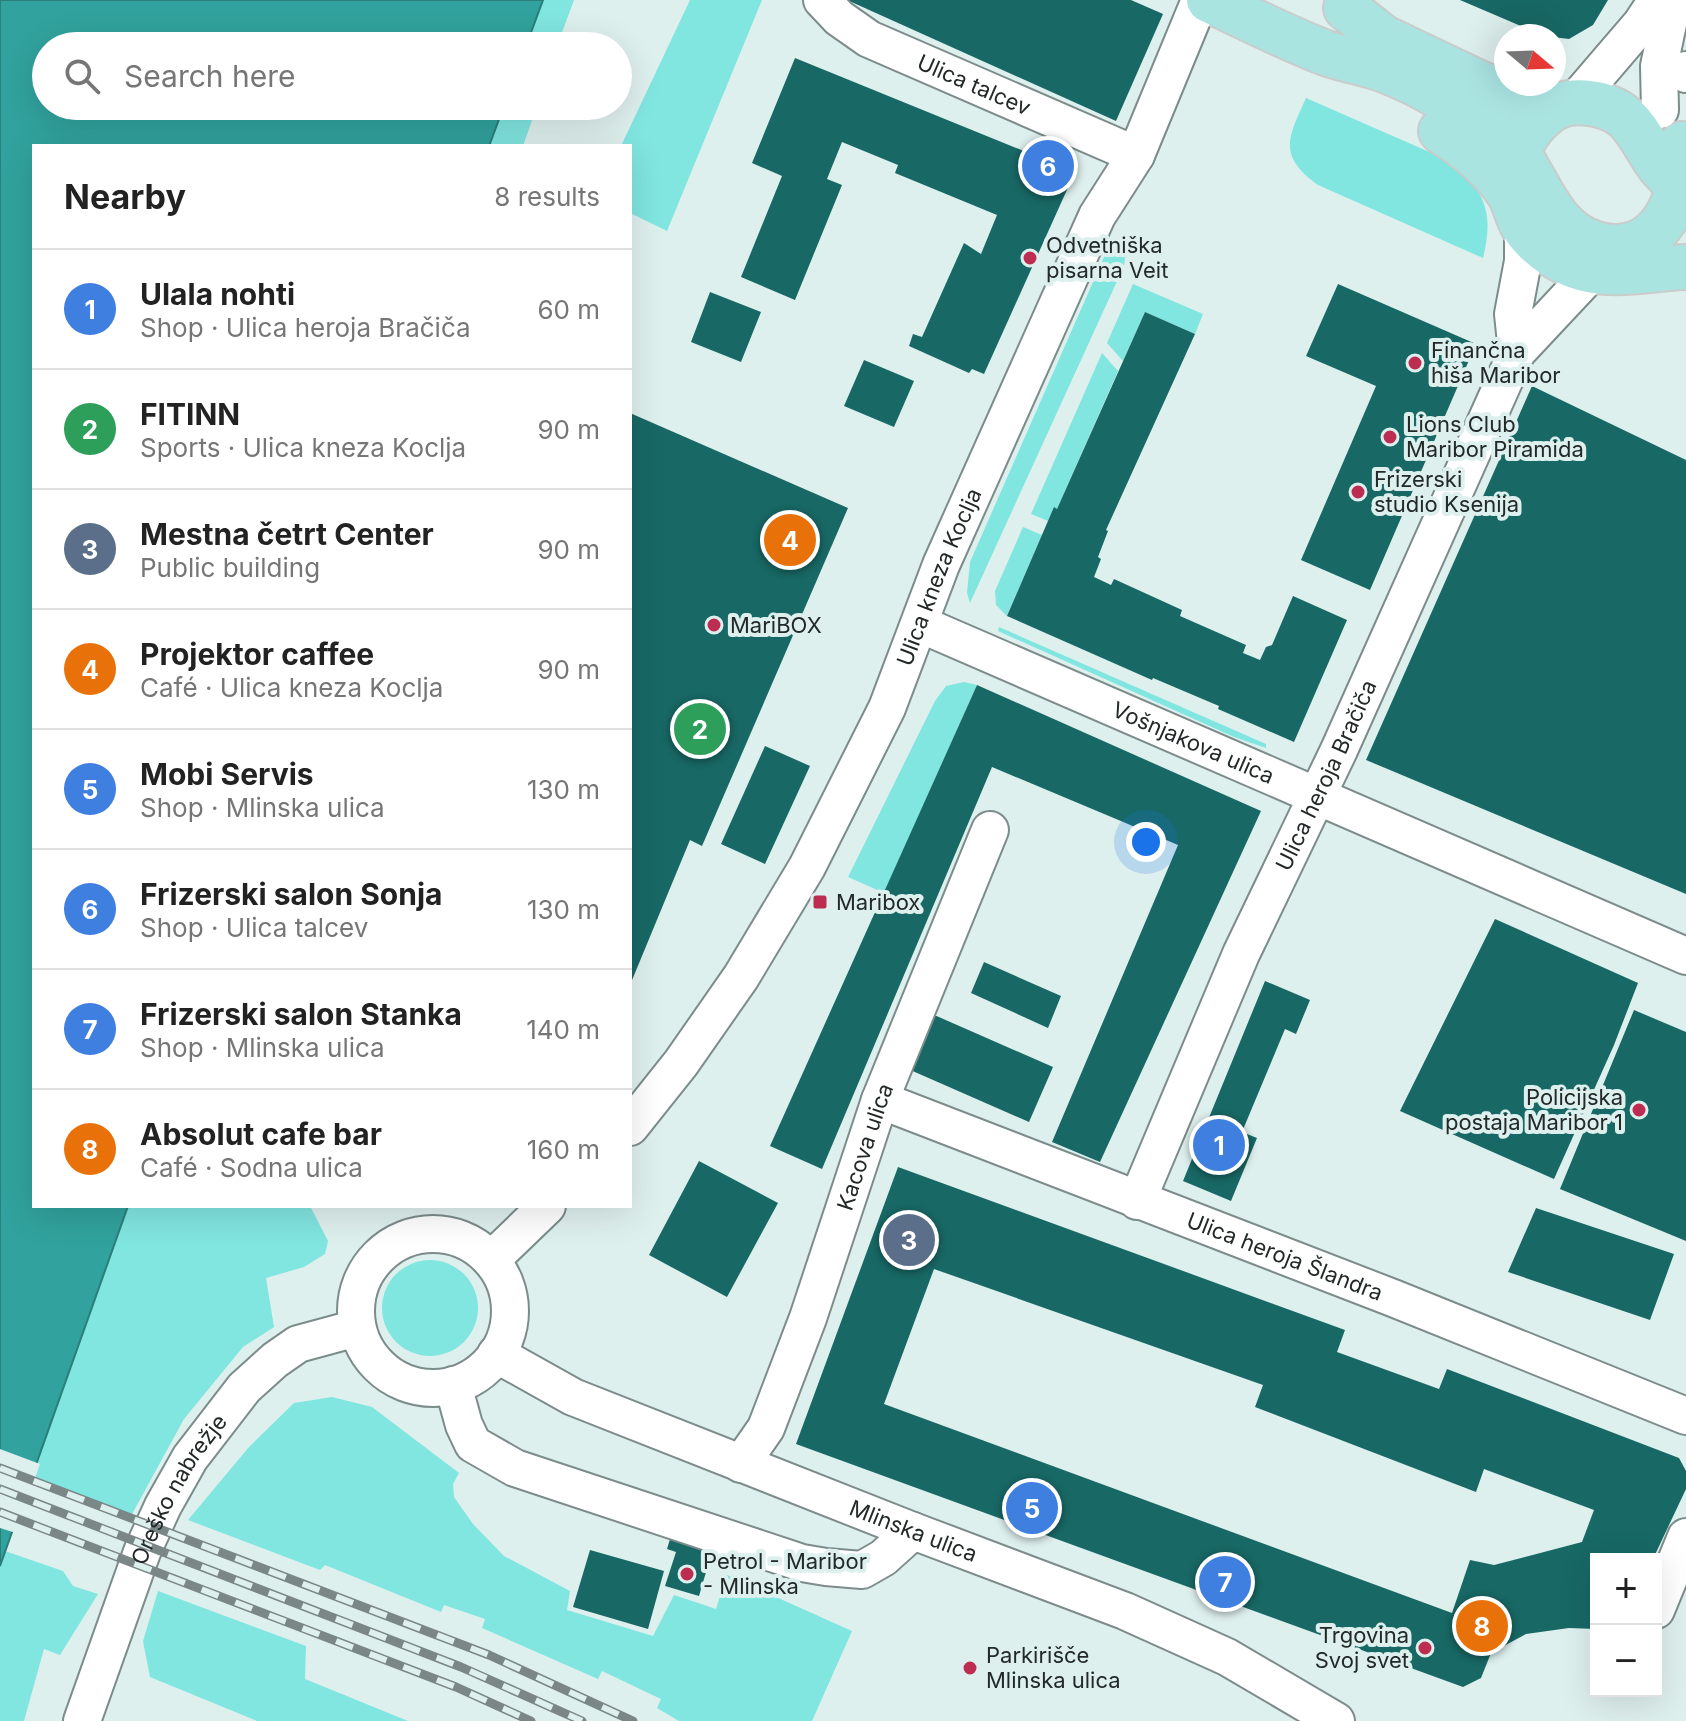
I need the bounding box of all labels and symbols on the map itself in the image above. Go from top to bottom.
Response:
north arrow [1494,24,1566,96]
street label: Ulica talcev [914,49,1035,121]
pin: 6 [1022,136,1074,196]
place label: Odvetniška pisarna Veit [1046,232,1168,283]
marker: Odvetniška pisarna Veit [1021,249,1039,267]
place label: Finančna hiša Maribor [1431,337,1561,388]
marker: Finančna hiša Maribor [1406,354,1424,372]
place label: Lions Club Maribor Piramida [1406,411,1584,462]
marker: Lions Club Maribor Piramida [1381,428,1399,446]
place label: Frizerski studio Ksenija [1374,466,1519,517]
marker: Frizerski studio Ksenija [1349,483,1367,501]
street label: Ulica kneza Koclja [891,484,987,669]
pin: 4 [764,510,816,570]
place label: MariBOX [730,612,822,638]
marker: MariBOX [705,616,723,634]
street label: Ulica heroja Bračiča [1270,676,1382,875]
street label: Vošnjakova ulica [1109,696,1278,789]
pin: 2 [674,699,726,759]
your location [1126,822,1166,862]
place label: Maribox [836,889,920,915]
marker: Maribox [811,893,829,911]
street label: Kacova ulica [832,1079,898,1213]
place label: Policijska postaja Maribor 1 [1445,1084,1623,1135]
marker: Policijska postaja Maribor 1 [1630,1101,1648,1119]
pin: 1 [1193,1115,1245,1175]
street label: Ulica heroja Šlandra [1183,1207,1387,1306]
pin: 3 [883,1210,935,1270]
street label: Oreško nabrežje [126,1409,232,1568]
pin: 5 [1006,1478,1058,1538]
street label: Mlinska ulica [846,1494,981,1567]
place label: Petrol - Maribor - Mlinska [703,1548,867,1599]
pin: 7 [1199,1552,1251,1612]
marker: Petrol - Maribor - Mlinska [678,1565,696,1583]
pin: 8 [1456,1596,1508,1656]
place label: Trgovina Svoj svet [1315,1622,1409,1673]
marker: Trgovina Svoj svet [1416,1639,1434,1657]
place label: Parkirišče Mlinska ulica [986,1642,1121,1693]
marker: Parkirišče Mlinska ulica [961,1659,979,1677]

